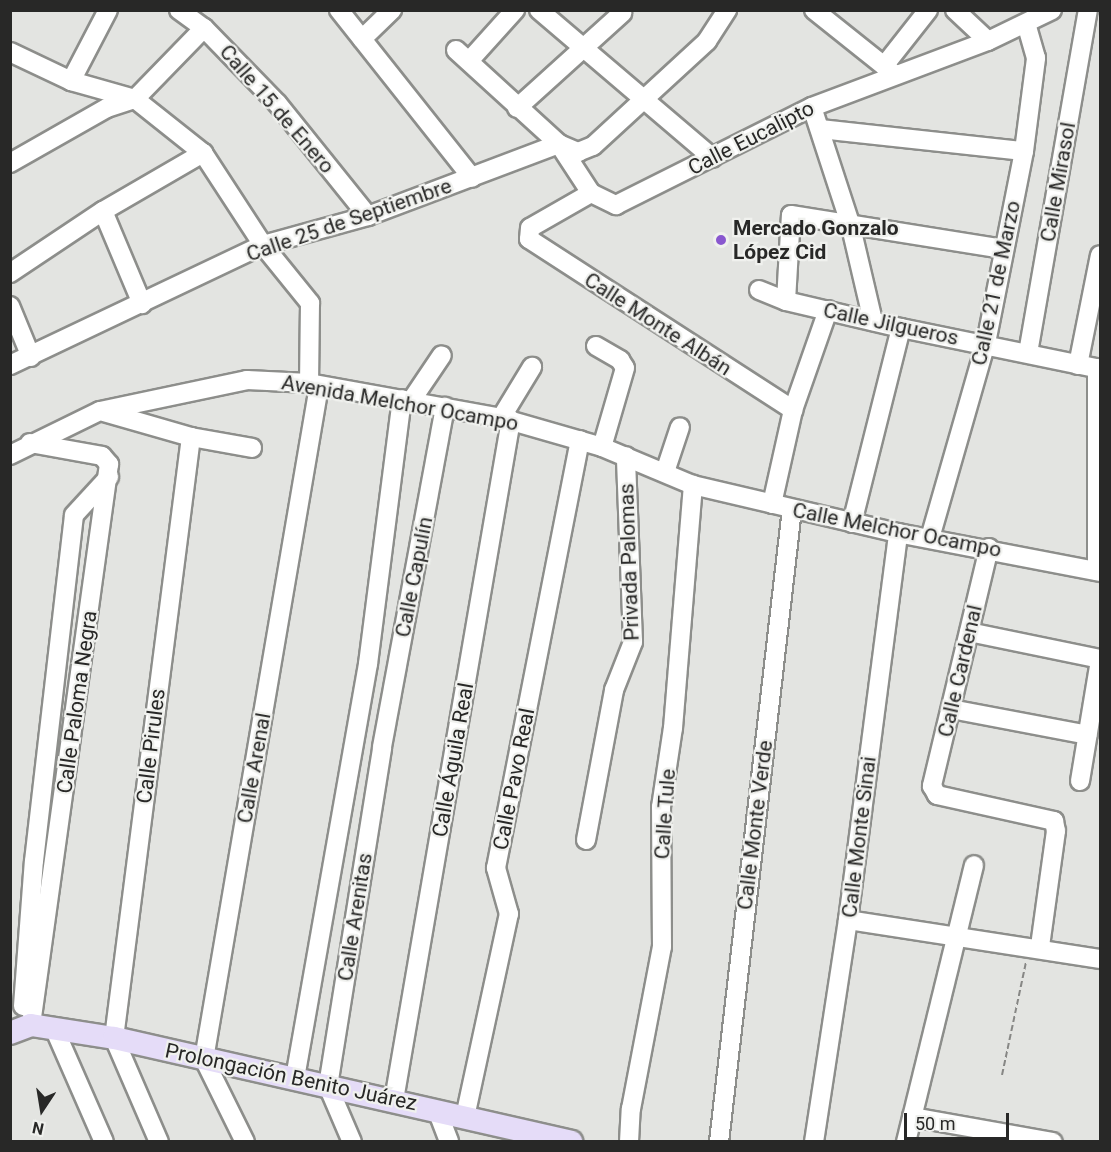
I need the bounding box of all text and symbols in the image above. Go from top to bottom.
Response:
street label: Calle 15 de Enero [214,40,340,178]
street label: Calle Eucalipto [684,95,818,181]
street label: Calle Mirasol [1035,120,1081,244]
street label: Calle 25 de Septiembre [243,173,455,267]
street label: Calle 21 de Marzo [966,198,1026,368]
place label: Mercado Gonzalo López Cid [733,215,899,265]
marker: Mercado Gonzalo López Cid [714,233,728,247]
street label: Calle Monte Albán [580,267,736,381]
street label: Calle Jilgueros [821,297,961,351]
street label: Avenida Melchor Ocampo [280,370,520,436]
street label: Privada Palomas [614,483,644,641]
street label: Calle Melchor Ocampo [790,497,1004,563]
street label: Calle Capulín [390,515,438,639]
street label: Calle Cardenal [933,603,987,739]
street label: Calle Paloma Negra [52,609,102,795]
street label: Calle Águila Real [427,681,479,839]
street label: Calle Pirules [131,687,171,805]
street label: Calle Pavo Real [488,706,540,852]
street label: Calle Arenal [232,711,276,825]
street label: Calle Monte Verde [732,739,778,911]
street label: Calle Monte Sinai [837,755,881,919]
street label: Calle Tule [649,768,681,860]
street label: Calle Arenitas [332,851,378,983]
street label: Prolongación Benito Juárez [163,1038,419,1116]
north arrow [12,1080,72,1140]
scale bar [907,1101,1012,1139]
text: 50 m [915,1113,955,1134]
text: N [31,1118,46,1139]

